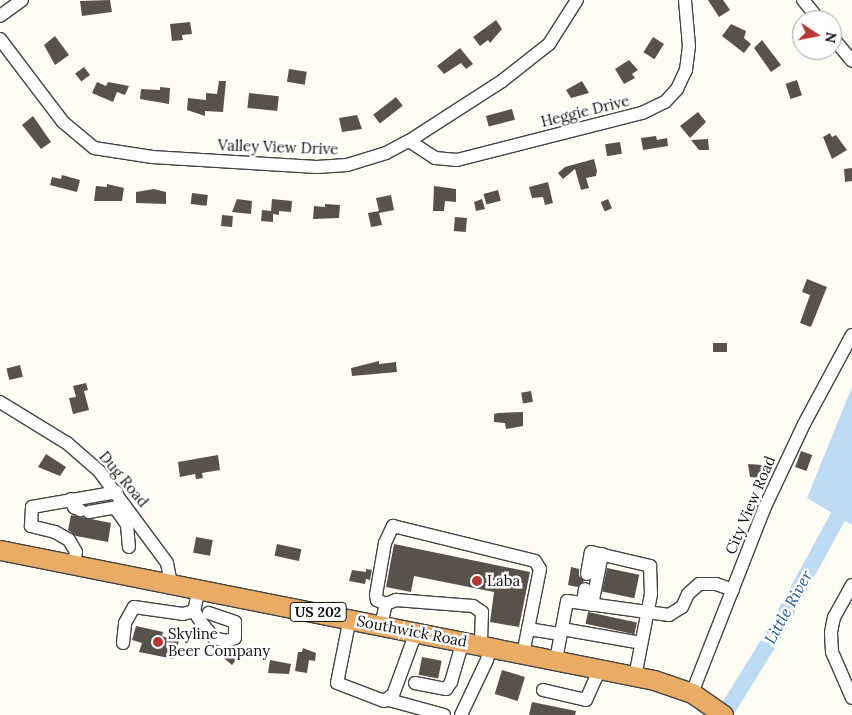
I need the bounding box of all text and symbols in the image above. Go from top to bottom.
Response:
north arrow [792,10,842,60]
text: N [821,31,841,45]
street label: Heggie Drive [539,91,631,131]
street label: Valley View Drive [217,136,339,158]
street label: Dug Road [96,447,152,511]
street label: City View Road [721,453,779,557]
water label: Little River [760,567,816,647]
place label: Laba [487,572,520,590]
marker: Laba [471,575,483,587]
road number: US 202 [289,600,347,624]
street label: Southwick Road [355,611,469,651]
place label: Skyline Beer Company [168,624,270,659]
marker: Skyline Beer Company [152,636,164,648]

